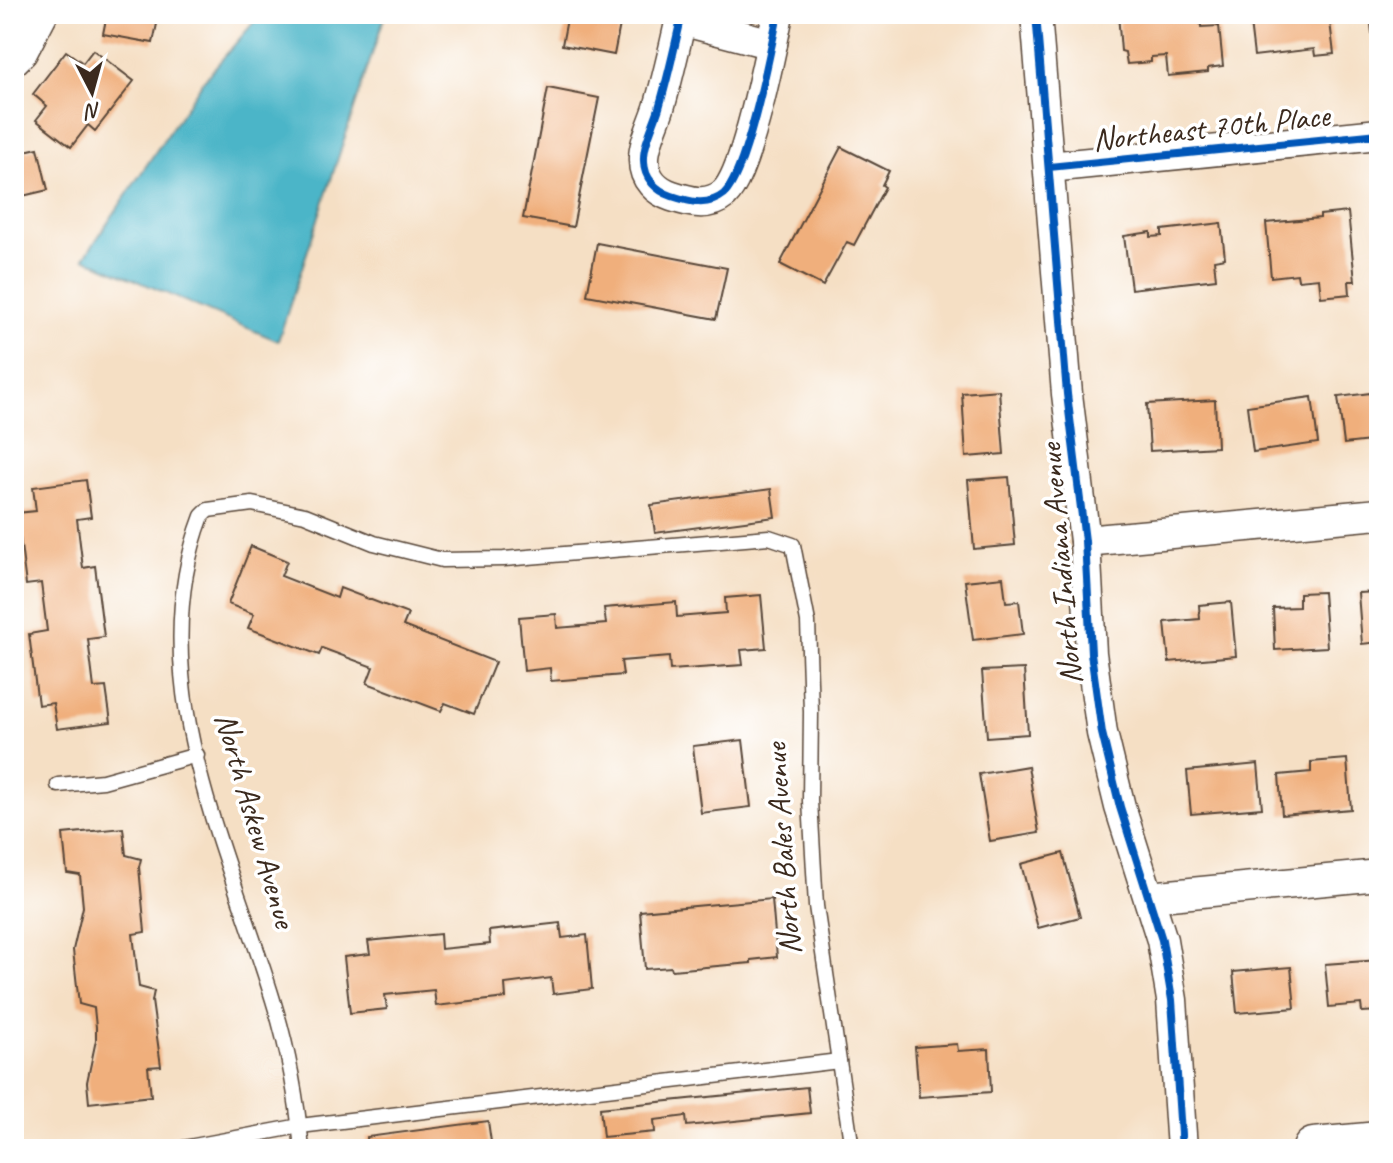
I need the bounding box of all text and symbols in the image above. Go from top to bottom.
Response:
north arrow [52,52,132,132]
street label: Northeast 70th Place [1091,94,1334,160]
text: N [82,96,102,126]
street label: North Indiana Avenue [1029,439,1091,686]
street label: North Askew Avenue [205,708,306,935]
street label: North Bales Avenue [754,739,810,956]

